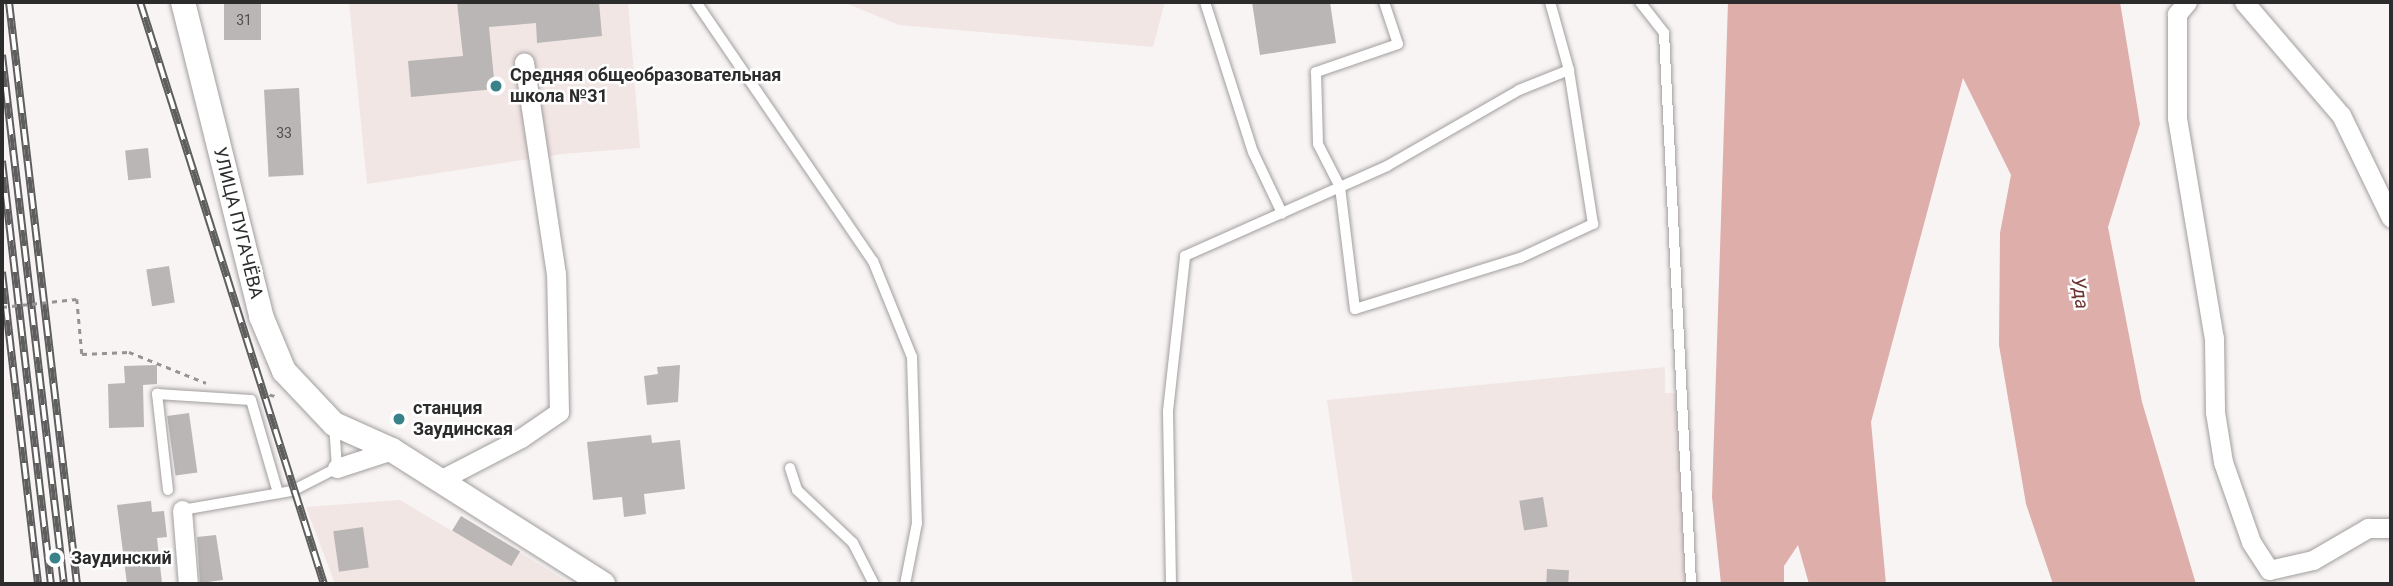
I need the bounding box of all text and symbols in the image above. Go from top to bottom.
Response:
house number: 31 [236,12,252,28]
place label: Средняя общеобразовательная школа №31 [510,65,781,108]
marker: Средняя общеобразовательная школа №31 [488,78,504,94]
house number: 33 [276,125,292,141]
street label: УЛИЦА ПУГАЧЁВА [209,145,267,301]
water label: Уда [2066,276,2094,310]
place label: станция Заудинская [413,398,513,440]
marker: станция Заудинская [391,411,407,427]
place label: Заудинский [71,547,172,569]
marker: Заудинский [45,548,65,568]

